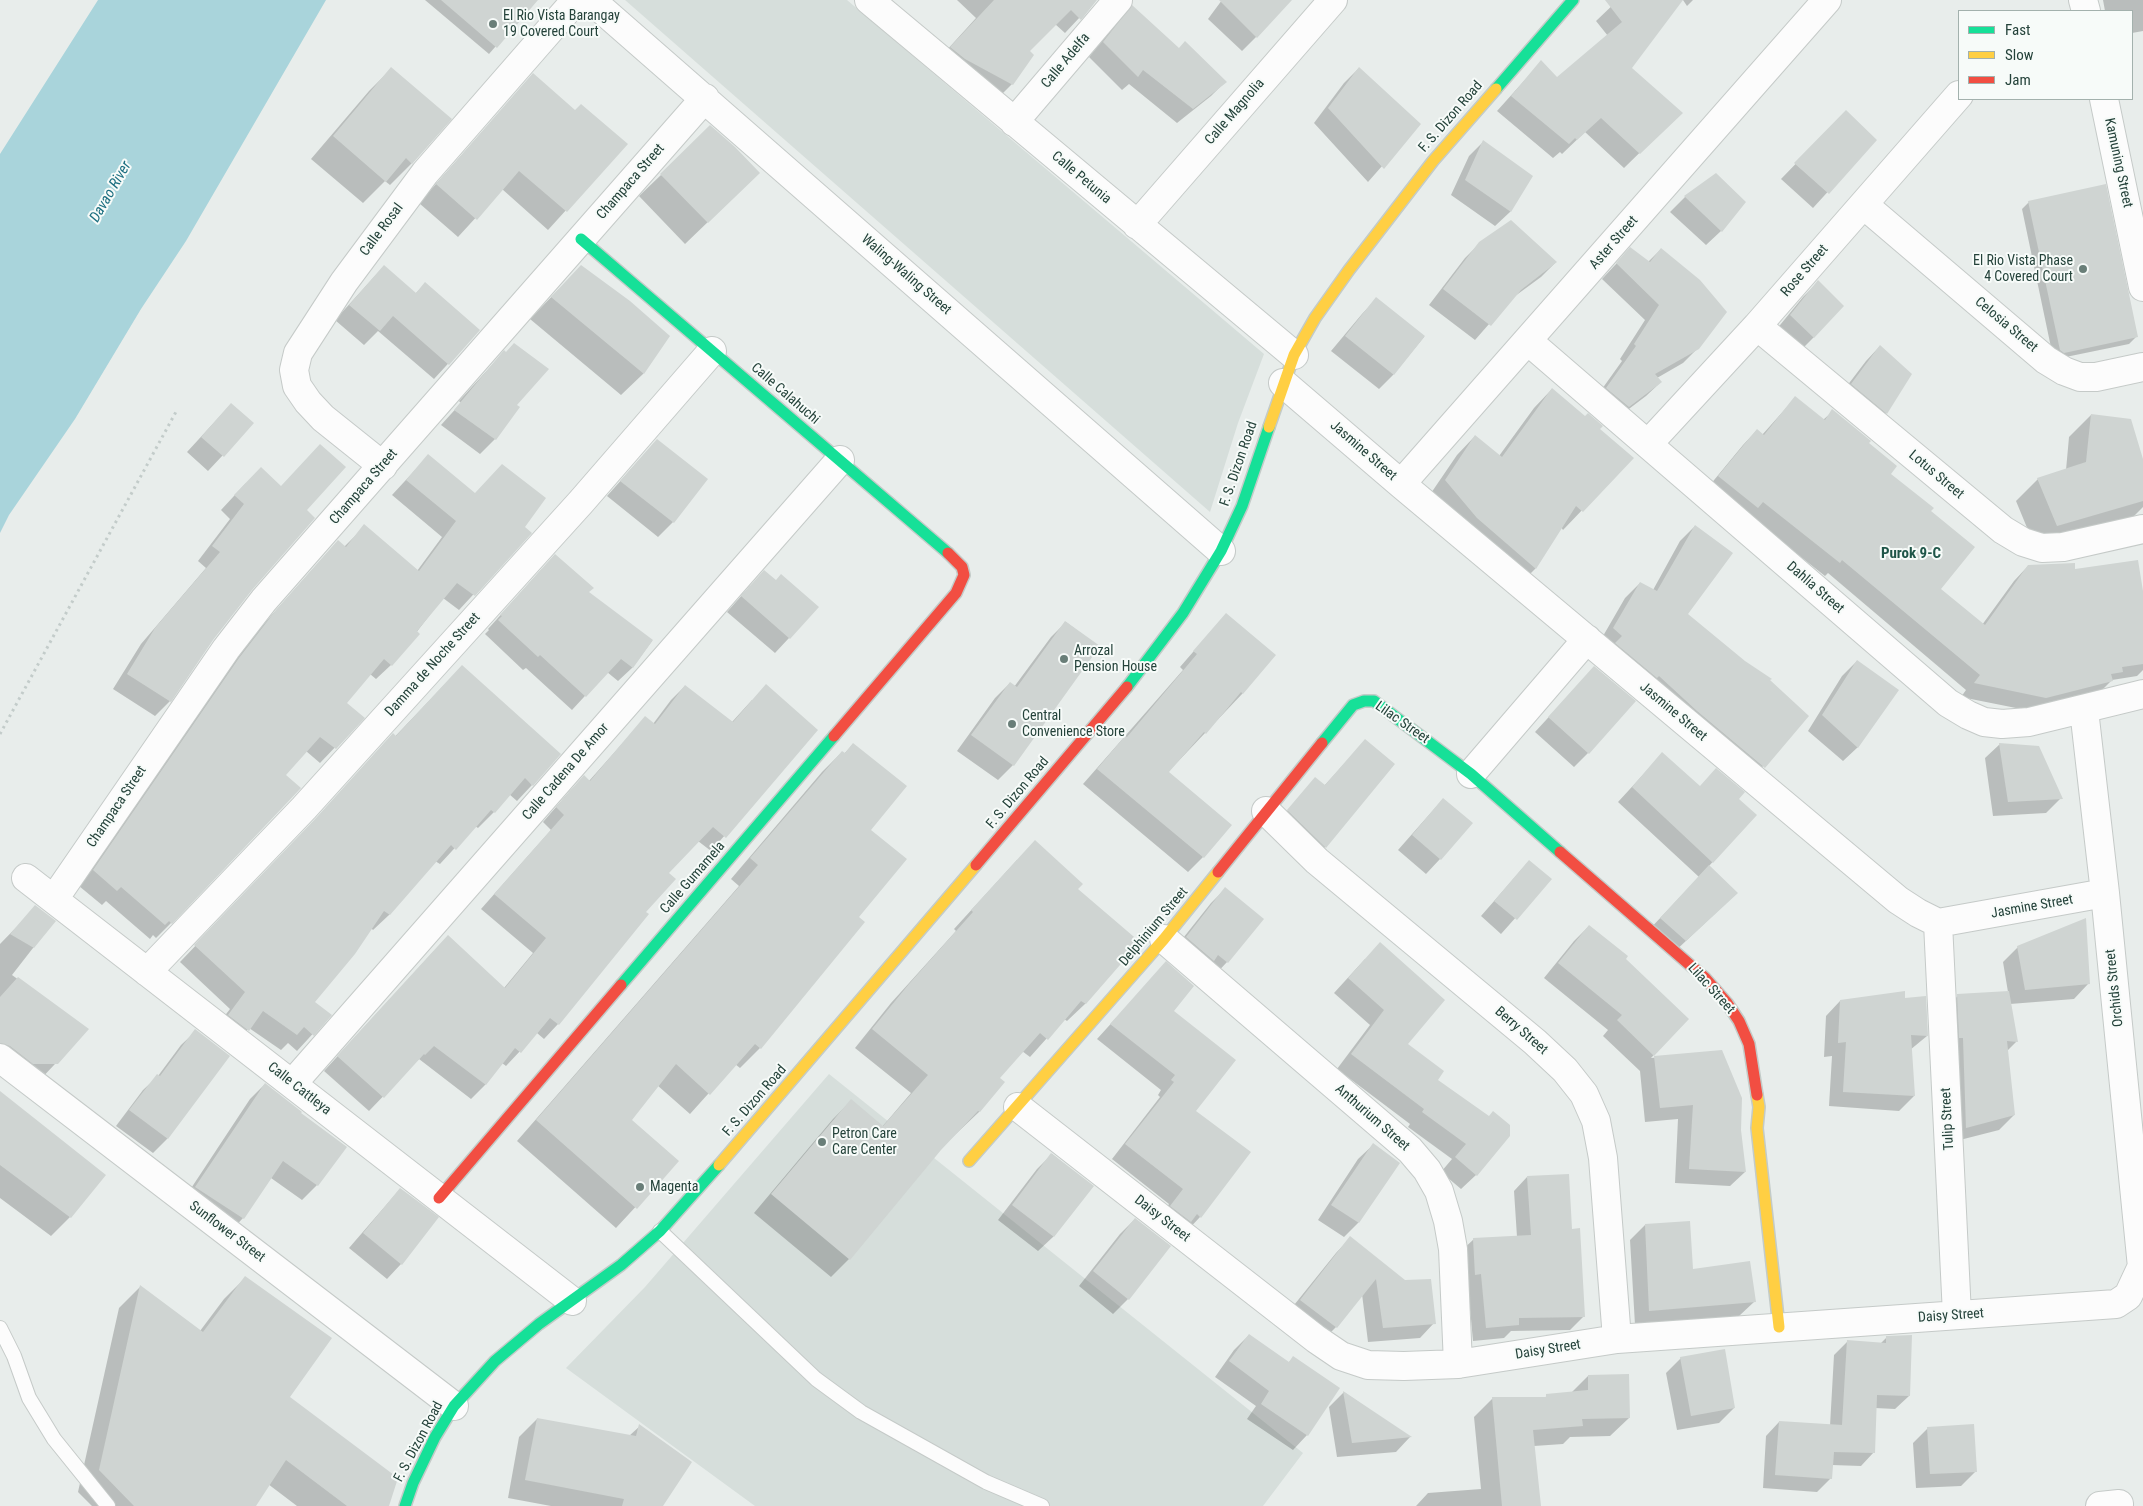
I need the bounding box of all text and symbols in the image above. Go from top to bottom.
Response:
place label: El Rio Vista Barangay 19 Covered Court [503,8,620,40]
legend [1958,10,2133,100]
marker: El Rio Vista Barangay 19 Covered Court [487,18,499,30]
text: Fast [2005,21,2030,39]
street label: Calle Adelfa [1038,30,1094,92]
text: Slow [2005,46,2034,64]
text: Jam [2005,71,2031,89]
street label: Calle Magnolia [1202,76,1268,148]
street label: F. S. Dizon Road [1416,78,1486,156]
street label: Kamuning Street [2100,117,2136,209]
street label: Champaca Street [594,141,668,223]
street label: Calle Petunia [1048,148,1114,208]
water label: Davao River [86,158,136,226]
street label: Calle Rosal [357,200,407,260]
street label: Aster Street [1586,213,1642,273]
street label: Waling-Waling Street [857,231,955,319]
street label: Rose Street [1778,242,1832,300]
place label: El Rio Vista Phase 4 Covered Court [1973,253,2073,286]
marker: El Rio Vista Phase 4 Covered Court [2077,263,2089,275]
street label: Celosia Street [1971,294,2041,356]
street label: Calle Calahuchi [747,360,823,428]
street label: Jasmine Street [1326,417,1400,485]
street label: F. S. Dizon Road [1217,419,1261,509]
street label: Champaca Street [327,446,401,528]
street label: Lotus Street [1905,447,1967,503]
district label: Purok 9-C [1881,545,1941,563]
street label: Dahlia Street [1783,558,1847,618]
street label: Damma de Noche Street [382,610,484,720]
place label: Arrozal Pension House [1074,643,1157,676]
marker: Arrozal Pension House [1058,653,1070,665]
street label: Jasmine Street [1636,679,1710,745]
street label: Lilac Street [1372,698,1432,748]
place label: Central Convenience Store [1022,708,1125,740]
marker: Central Convenience Store [1006,718,1018,730]
street label: Calle Cadena De Amor [519,720,613,824]
street label: F. S. Dizon Road [983,754,1053,832]
street label: Champaca Street [84,763,150,851]
street label: Calle Gumamela [657,838,729,918]
street label: Delphinium Street [1116,884,1192,970]
street label: Jasmine Street [1990,892,2074,922]
street label: Orchids Street [2103,948,2127,1028]
street label: Lilac Street [1684,960,1738,1018]
street label: Berry Street [1491,1003,1551,1059]
street label: Calle Cattleya [264,1059,334,1119]
street label: F. S. Dizon Road [720,1062,790,1140]
street label: Anthurium Street [1331,1081,1413,1155]
street label: Tulip Street [1938,1087,1958,1151]
place label: Petron Care Care Center [832,1126,897,1158]
marker: Petron Care Care Center [816,1136,828,1148]
place label: Magenta [650,1179,698,1195]
marker: Magenta [634,1181,646,1193]
street label: Daisy Street [1131,1192,1193,1246]
street label: Sunflower Street [186,1198,268,1266]
street label: Daisy Street [1917,1305,1985,1327]
street label: Daisy Street [1514,1337,1582,1363]
street label: F. S. Dizon Road [391,1399,447,1485]

